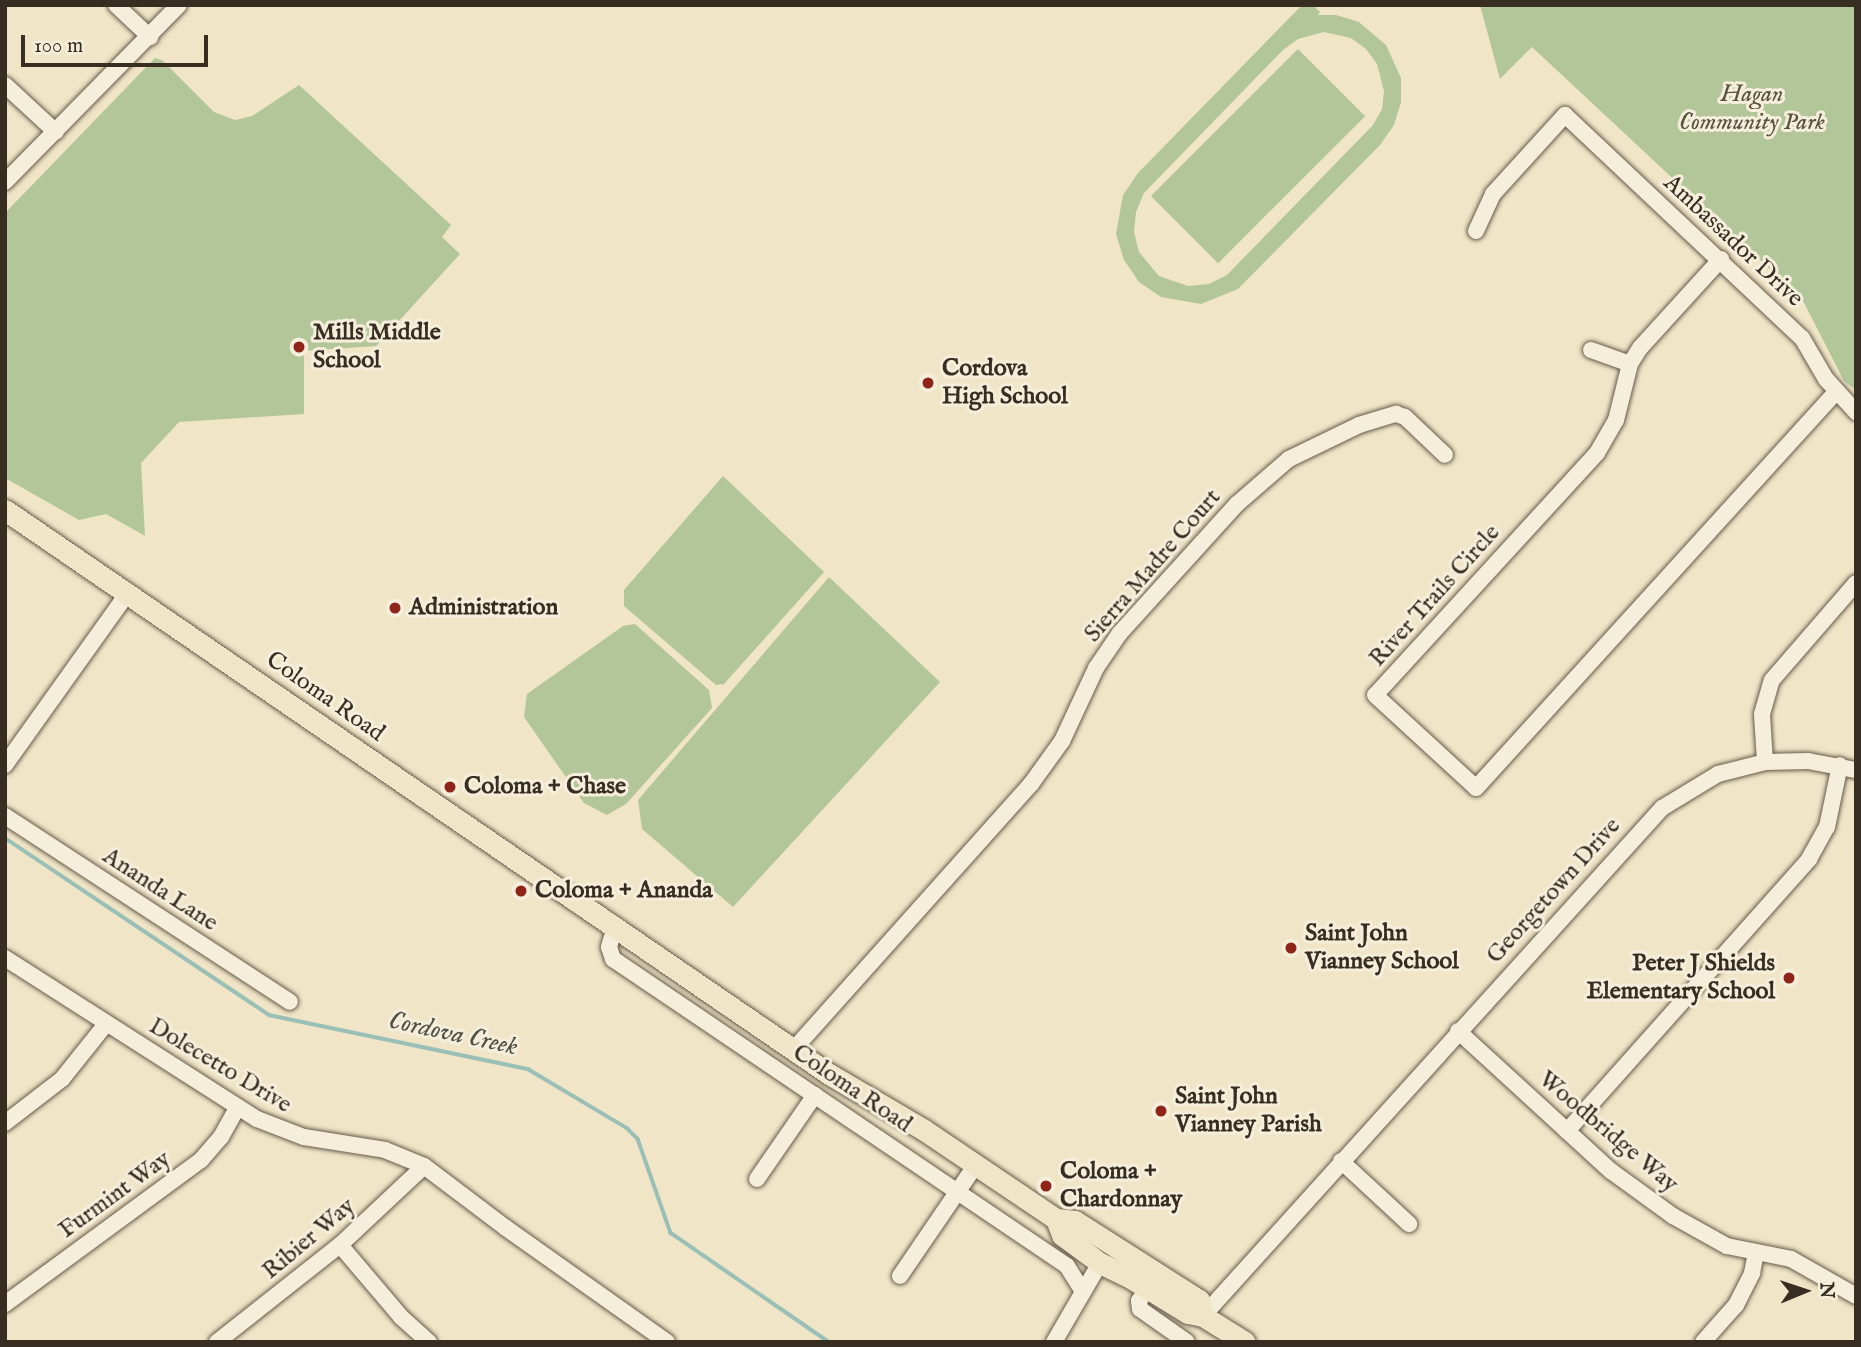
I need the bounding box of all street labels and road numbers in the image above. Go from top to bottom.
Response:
street label: Ambassador Drive [1657,169,1809,313]
street label: Sierra Madre Court [1079,484,1227,648]
street label: River Trails Circle [1364,519,1506,673]
street label: Coloma Road [260,646,390,748]
street label: Georgetown Drive [1481,812,1627,970]
street label: Ananda Lane [97,842,223,938]
street label: Dolecetto Drive [143,1012,297,1120]
street label: Coloma Road [787,1039,917,1139]
street label: Woodbridge Way [1532,1065,1684,1199]
street label: Furmint Way [54,1145,176,1245]
street label: Ribier Way [257,1192,361,1286]

